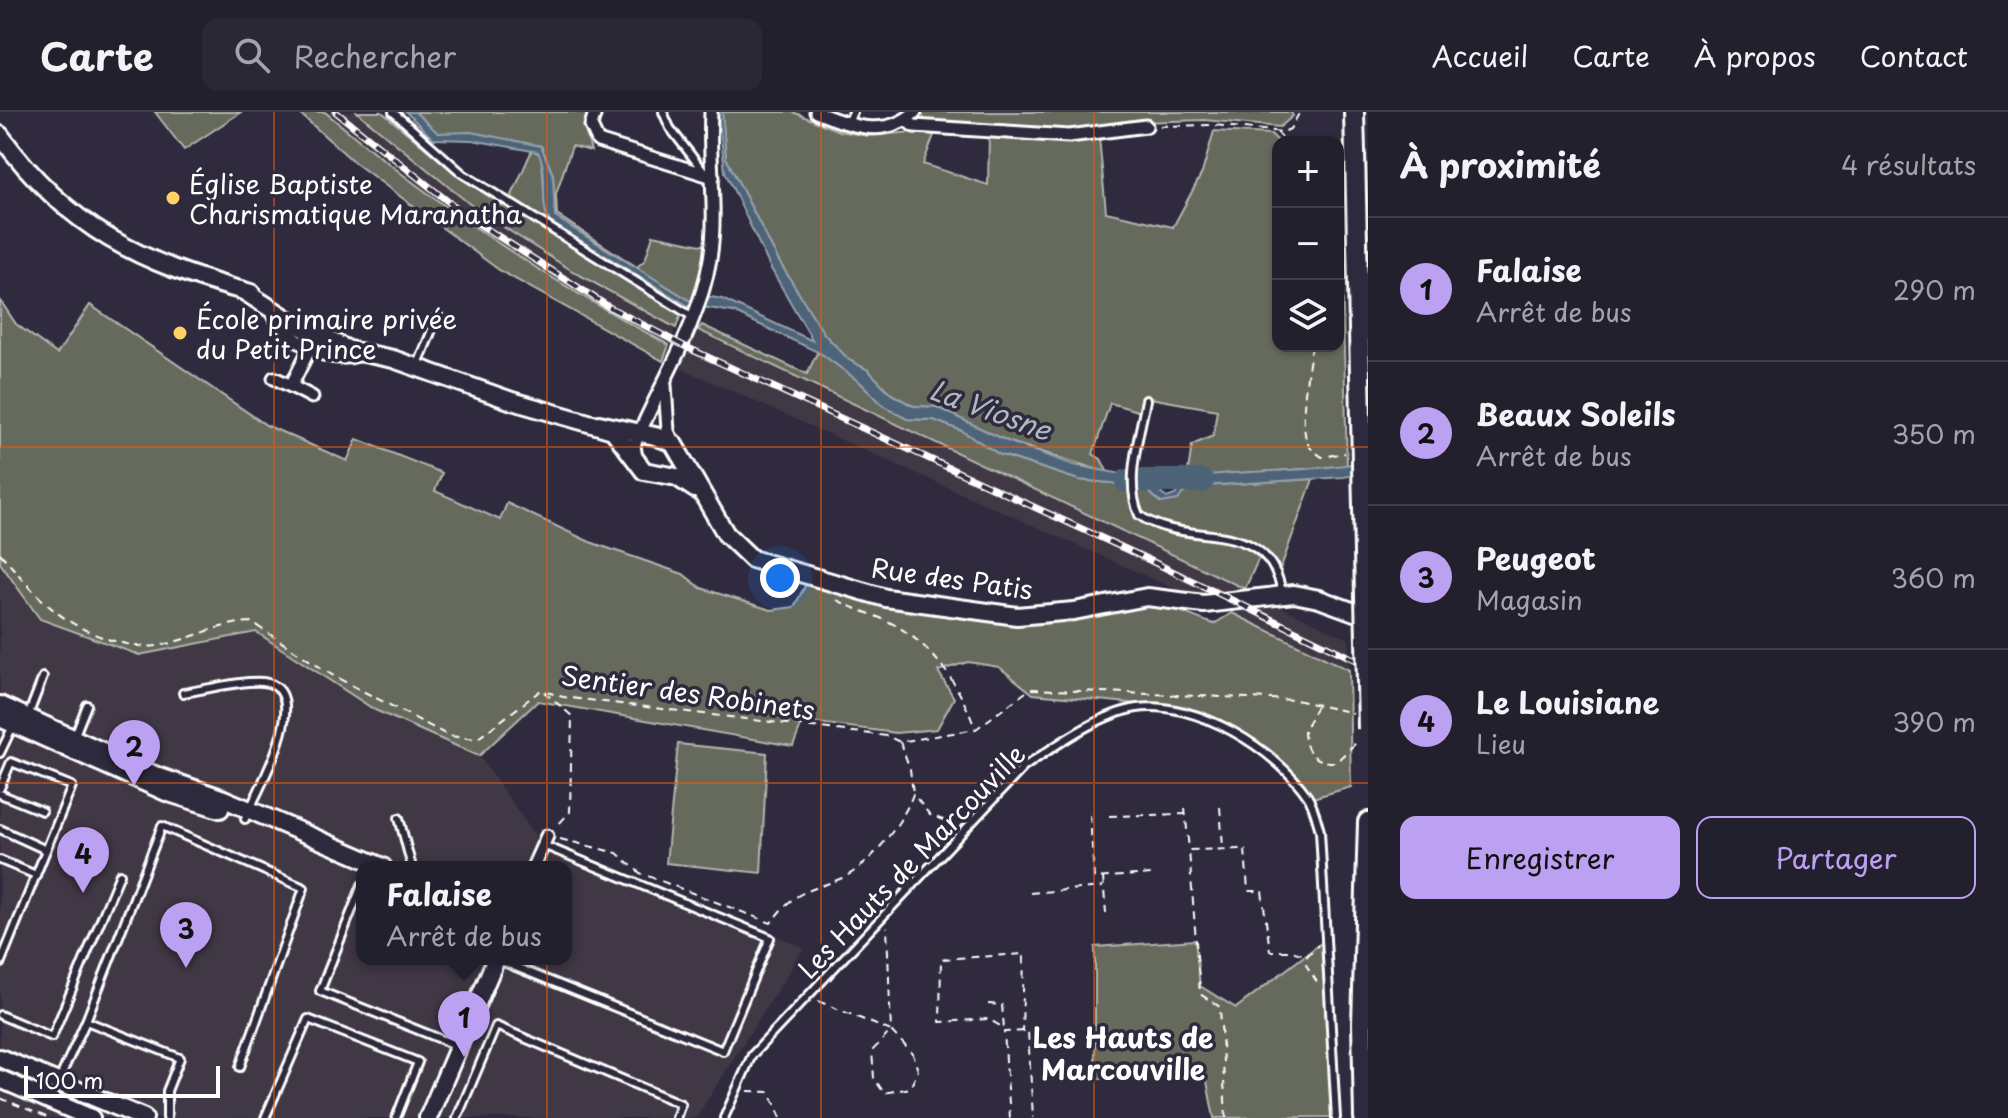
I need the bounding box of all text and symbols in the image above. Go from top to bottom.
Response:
search box [202,19,762,91]
text: Carte [40,27,154,84]
icon: search [230,33,274,77]
text: Rechercher [294,33,456,78]
text: Accueil [1432,34,1528,77]
text: Carte [1572,34,1650,77]
text: À propos [1694,34,1816,77]
text: Contact [1860,34,1968,77]
map controls [1272,136,1344,352]
button: + [1272,136,1344,208]
text: À proximité [1400,138,1601,190]
text: 4 résultats [1841,145,1976,184]
place label: Église Baptiste Charismatique Maranatha [189,164,523,233]
marker: Église Baptiste Charismatique Maranatha [164,189,182,207]
button: − [1272,208,1344,280]
text: Falaise [1476,247,1582,292]
text: 1 [1420,270,1432,309]
text: 290 m [1893,270,1976,309]
button: layers [1272,280,1344,352]
text: Arrêt de bus [1476,292,1632,331]
place label: École primaire privée du Petit Prince [196,299,457,368]
marker: École primaire privée du Petit Prince [171,324,189,342]
water label: La Viosne [924,367,1059,451]
text: Beaux Soleils [1476,391,1676,436]
text: 2 [1417,414,1435,453]
text: 350 m [1892,414,1976,453]
text: Arrêt de bus [1476,436,1632,475]
text: Peugeot [1476,535,1596,580]
street label: Rue des Patis [869,547,1035,609]
your location [760,558,800,598]
text: 3 [1417,558,1435,597]
text: 360 m [1891,558,1976,597]
text: Magasin [1476,580,1583,619]
street label: Sentier des Robinets [559,655,817,729]
text: Le Louisiane [1476,679,1659,724]
text: 4 [1417,702,1435,741]
text: 390 m [1892,702,1976,741]
pin: 2 [108,720,160,786]
text: Lieu [1476,724,1526,763]
street label: Les Hauts de Marcouville [788,735,1034,987]
button: Enregistrer [1400,816,1680,899]
button: Partager [1696,816,1976,899]
pin: 4 [57,827,109,893]
popup [356,861,572,965]
text: Falaise [386,871,492,916]
pin: 3 [160,902,212,968]
text: Arrêt de bus [386,916,542,955]
pin: 1 [438,991,490,1057]
district label: Les Hauts de Marcouville [1033,1015,1213,1090]
scale bar [24,1062,220,1098]
text: 100 m [36,1063,103,1096]

